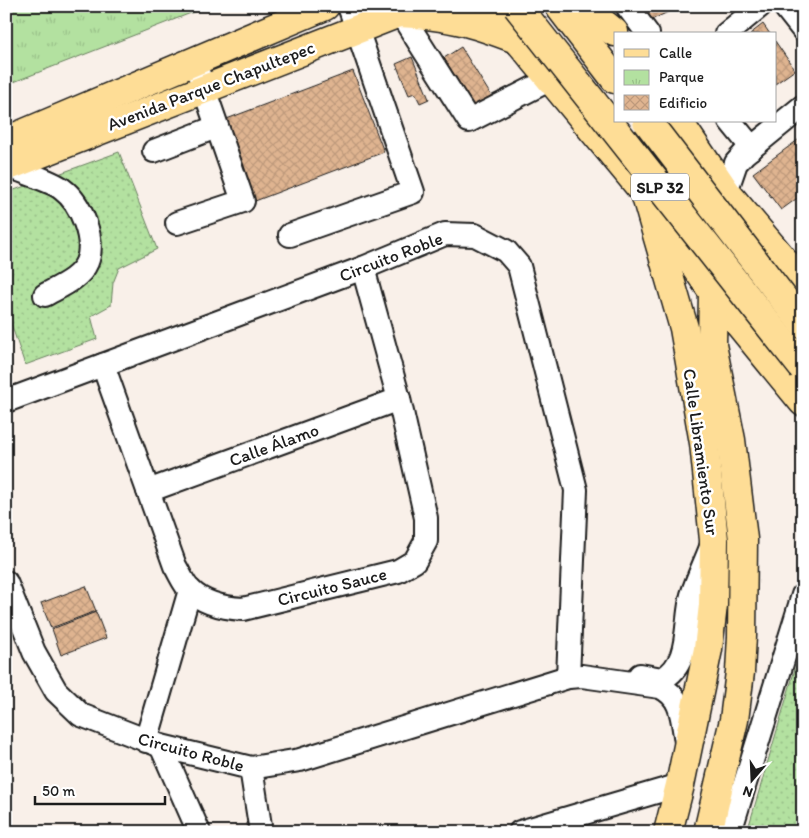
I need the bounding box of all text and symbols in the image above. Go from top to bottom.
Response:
legend [614,32,776,122]
street label: Avenida Parque Chapultepec [104,36,318,136]
text: Calle [659,44,692,62]
text: Parque [659,68,704,86]
text: Edificio [659,94,707,112]
road number: SLP 32 [631,173,689,200]
street label: Circuito Roble [336,227,446,287]
street label: Calle Libramiento Sur [678,367,724,537]
street label: Calle Álamo [226,419,322,471]
street label: Circuito Sauce [275,563,389,611]
street label: Circuito Roble [135,727,247,777]
north arrow [726,756,776,806]
scale bar [35,773,165,805]
text: 50 m [42,782,75,800]
text: N [741,782,755,801]

